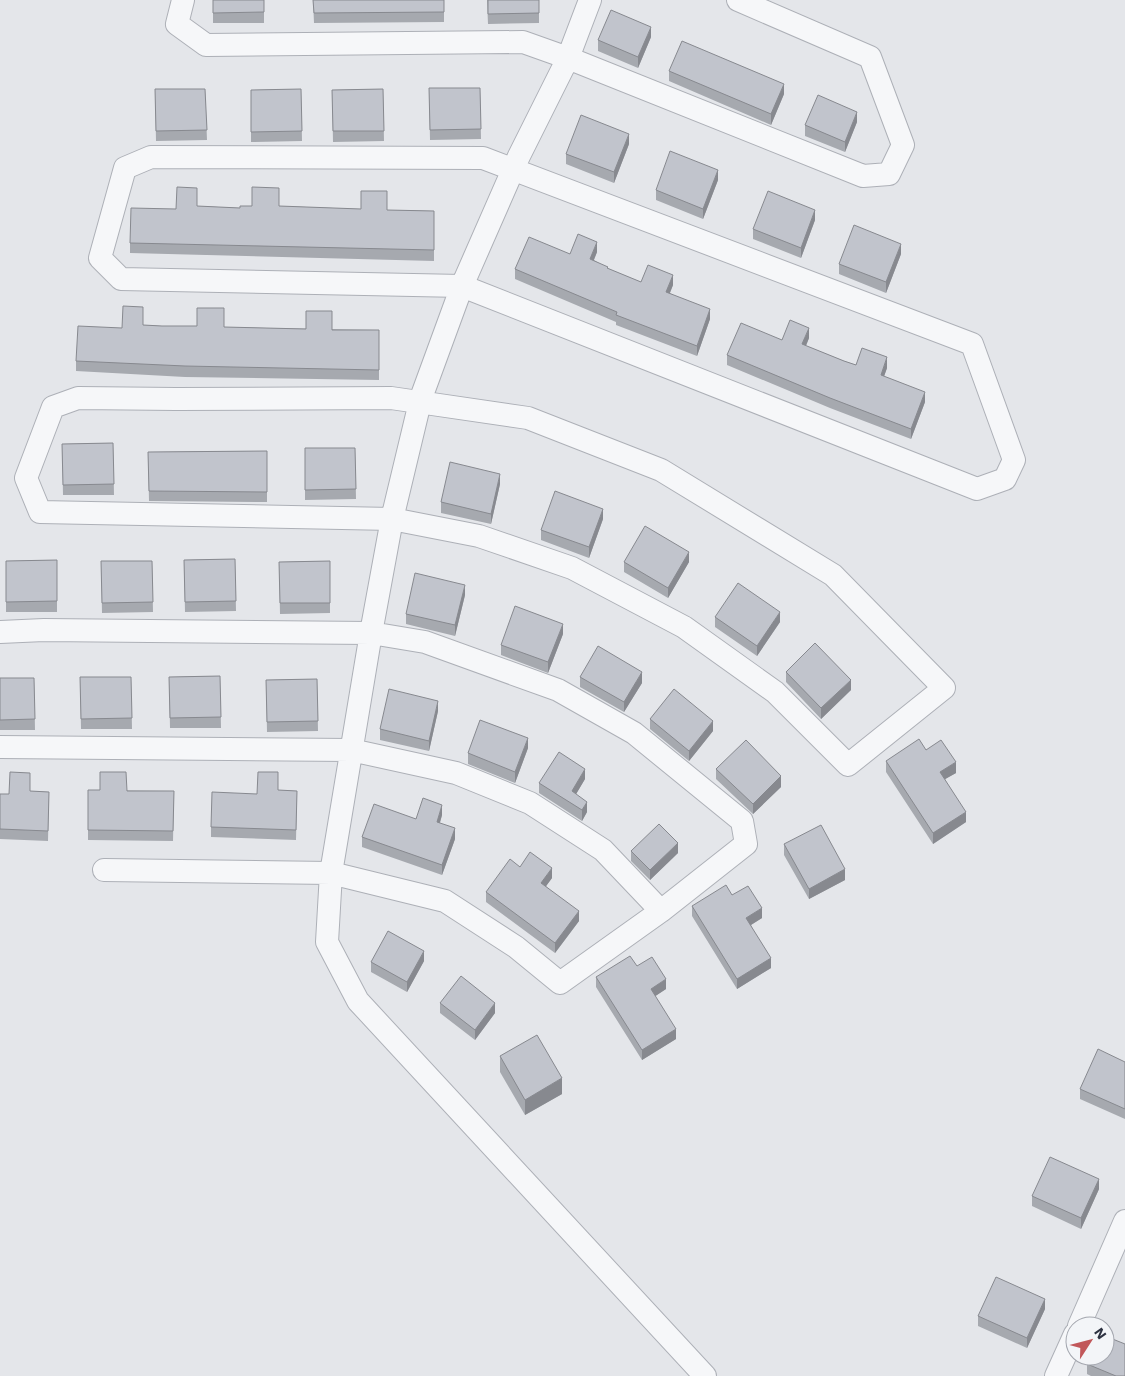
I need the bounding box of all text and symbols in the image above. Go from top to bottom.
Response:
north arrow [1065,1316,1115,1366]
text: N [1091,1324,1110,1342]

